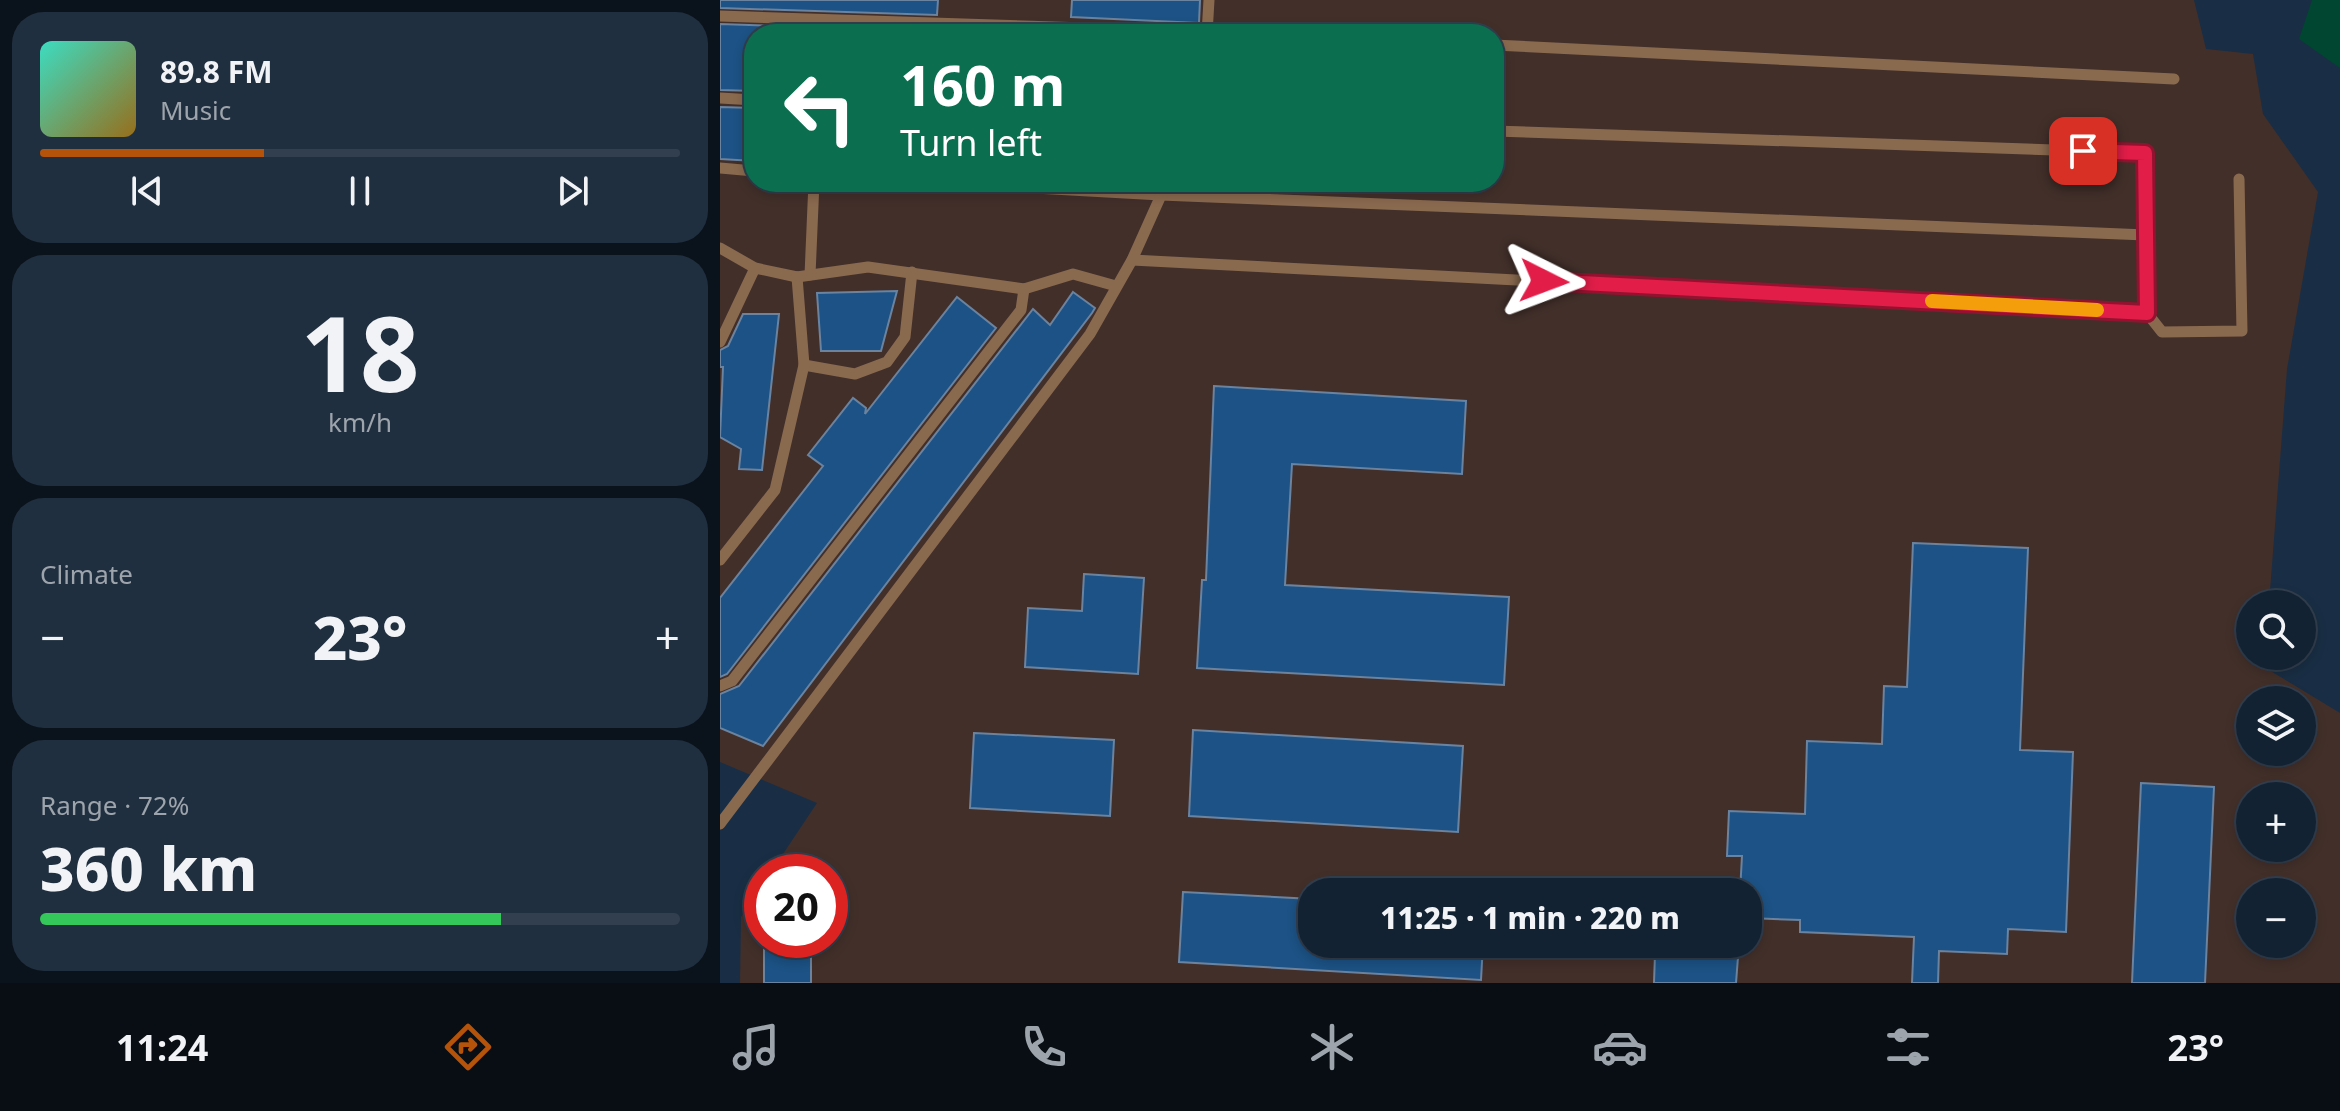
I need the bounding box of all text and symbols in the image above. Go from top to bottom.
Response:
text: 160 m [900,46,1065,122]
text: 89.8 FM [160,51,272,92]
icon: left [768,56,872,160]
text: Music [160,92,231,128]
pin [2049,117,2117,185]
text: Turn left [900,118,1042,167]
icon: arrive [2061,129,2105,173]
icon: previous [125,169,169,213]
icon: pause [338,169,382,213]
icon: next [551,169,595,213]
position arrow [1502,239,1586,323]
text: 18 [301,281,419,422]
text: km/h [328,404,392,440]
text: Climate [40,556,133,592]
map controls [2236,590,2316,958]
button: search [2236,590,2316,670]
text: 23° [313,596,407,678]
text: − [40,607,65,667]
text: + [655,607,680,667]
button: layers [2236,686,2316,766]
button: + [2236,782,2316,862]
text: Range · 72% [40,787,189,823]
text: 360 km [40,827,257,909]
speed limit sign: 20 [744,854,848,958]
button: − [2236,878,2316,958]
text: 11:25 · 1 min · 220 m [1380,897,1680,938]
icon: directions [440,1019,496,1075]
icon: music [728,1019,784,1075]
icon: phone [1016,1019,1072,1075]
icon: climate [1304,1019,1360,1075]
icon: car [1592,1019,1648,1075]
icon: filters [1880,1019,1936,1075]
text: 11:24 [116,1023,208,1072]
text: 23° [2168,1023,2224,1072]

